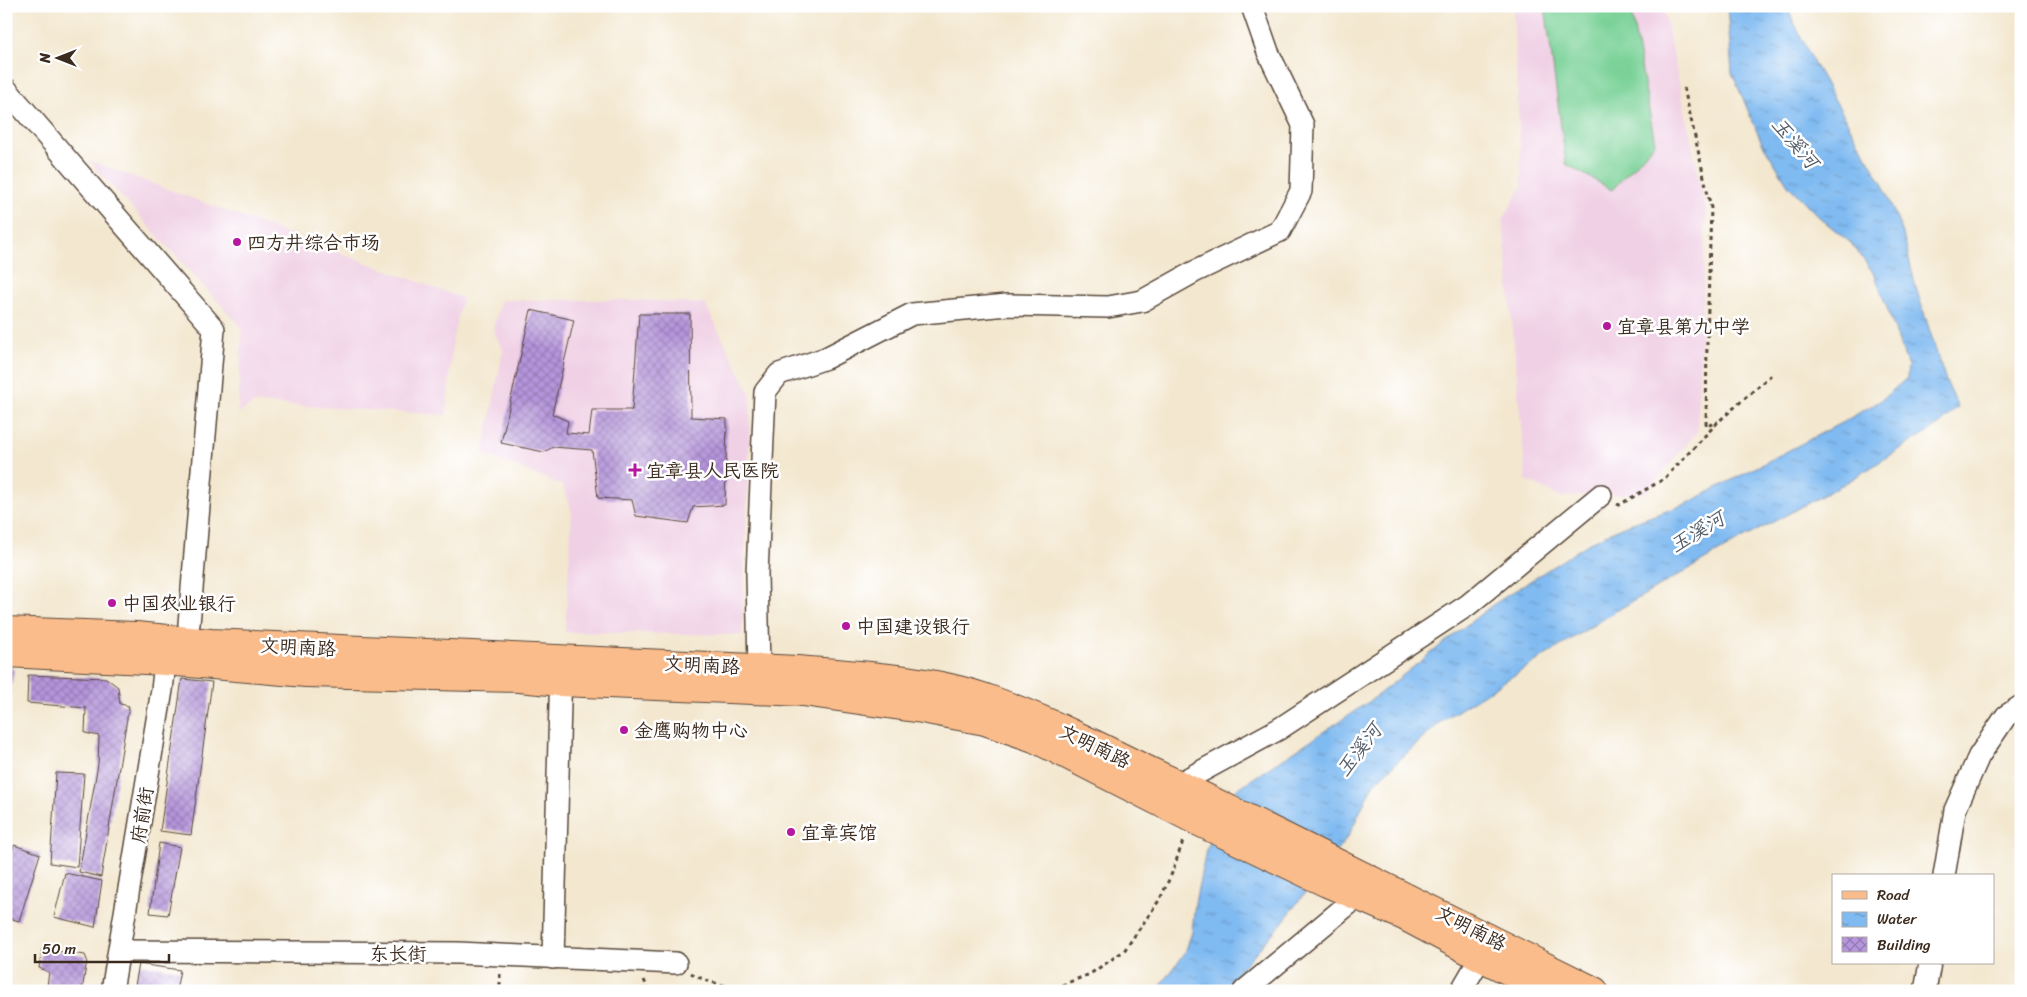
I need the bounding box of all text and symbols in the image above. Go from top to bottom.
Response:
north arrow [32,32,82,82]
text: N [33,53,58,64]
water label: 玉溪河 [1762,109,1830,180]
place label: 四方井综合市场 [247,226,380,259]
marker: 四方井综合市场 [231,236,243,248]
place label: 宜章县第九中学 [1617,310,1750,343]
marker: 宜章县第九中学 [1601,320,1613,332]
place label: 宜章县人民医院 [646,454,779,487]
marker: 宜章县人民医院 [628,463,642,477]
water label: 玉溪河 [1662,500,1734,562]
place label: 中国农业银行 [122,587,236,620]
marker: 中国农业银行 [106,597,118,609]
place label: 中国建设银行 [856,610,970,643]
marker: 中国建设银行 [840,620,852,632]
street label: 文明南路 [259,629,337,665]
street label: 文明南路 [663,647,741,683]
water label: 玉溪河 [1327,713,1393,784]
place label: 金鹰购物中心 [634,714,748,747]
street label: 文明南路 [1054,715,1136,777]
marker: 金鹰购物中心 [618,724,630,736]
street label: 府前街 [121,784,163,846]
place label: 宜章宾馆 [801,816,877,849]
marker: 宜章宾馆 [785,826,797,838]
legend [1832,874,1994,964]
text: Road [1877,882,1910,908]
street label: 文明南路 [1430,896,1512,960]
text: Water [1877,906,1917,932]
scale bar [35,932,169,964]
text: Building [1877,932,1931,958]
text: 50 m [42,936,77,962]
street label: 东长街 [369,937,427,970]

